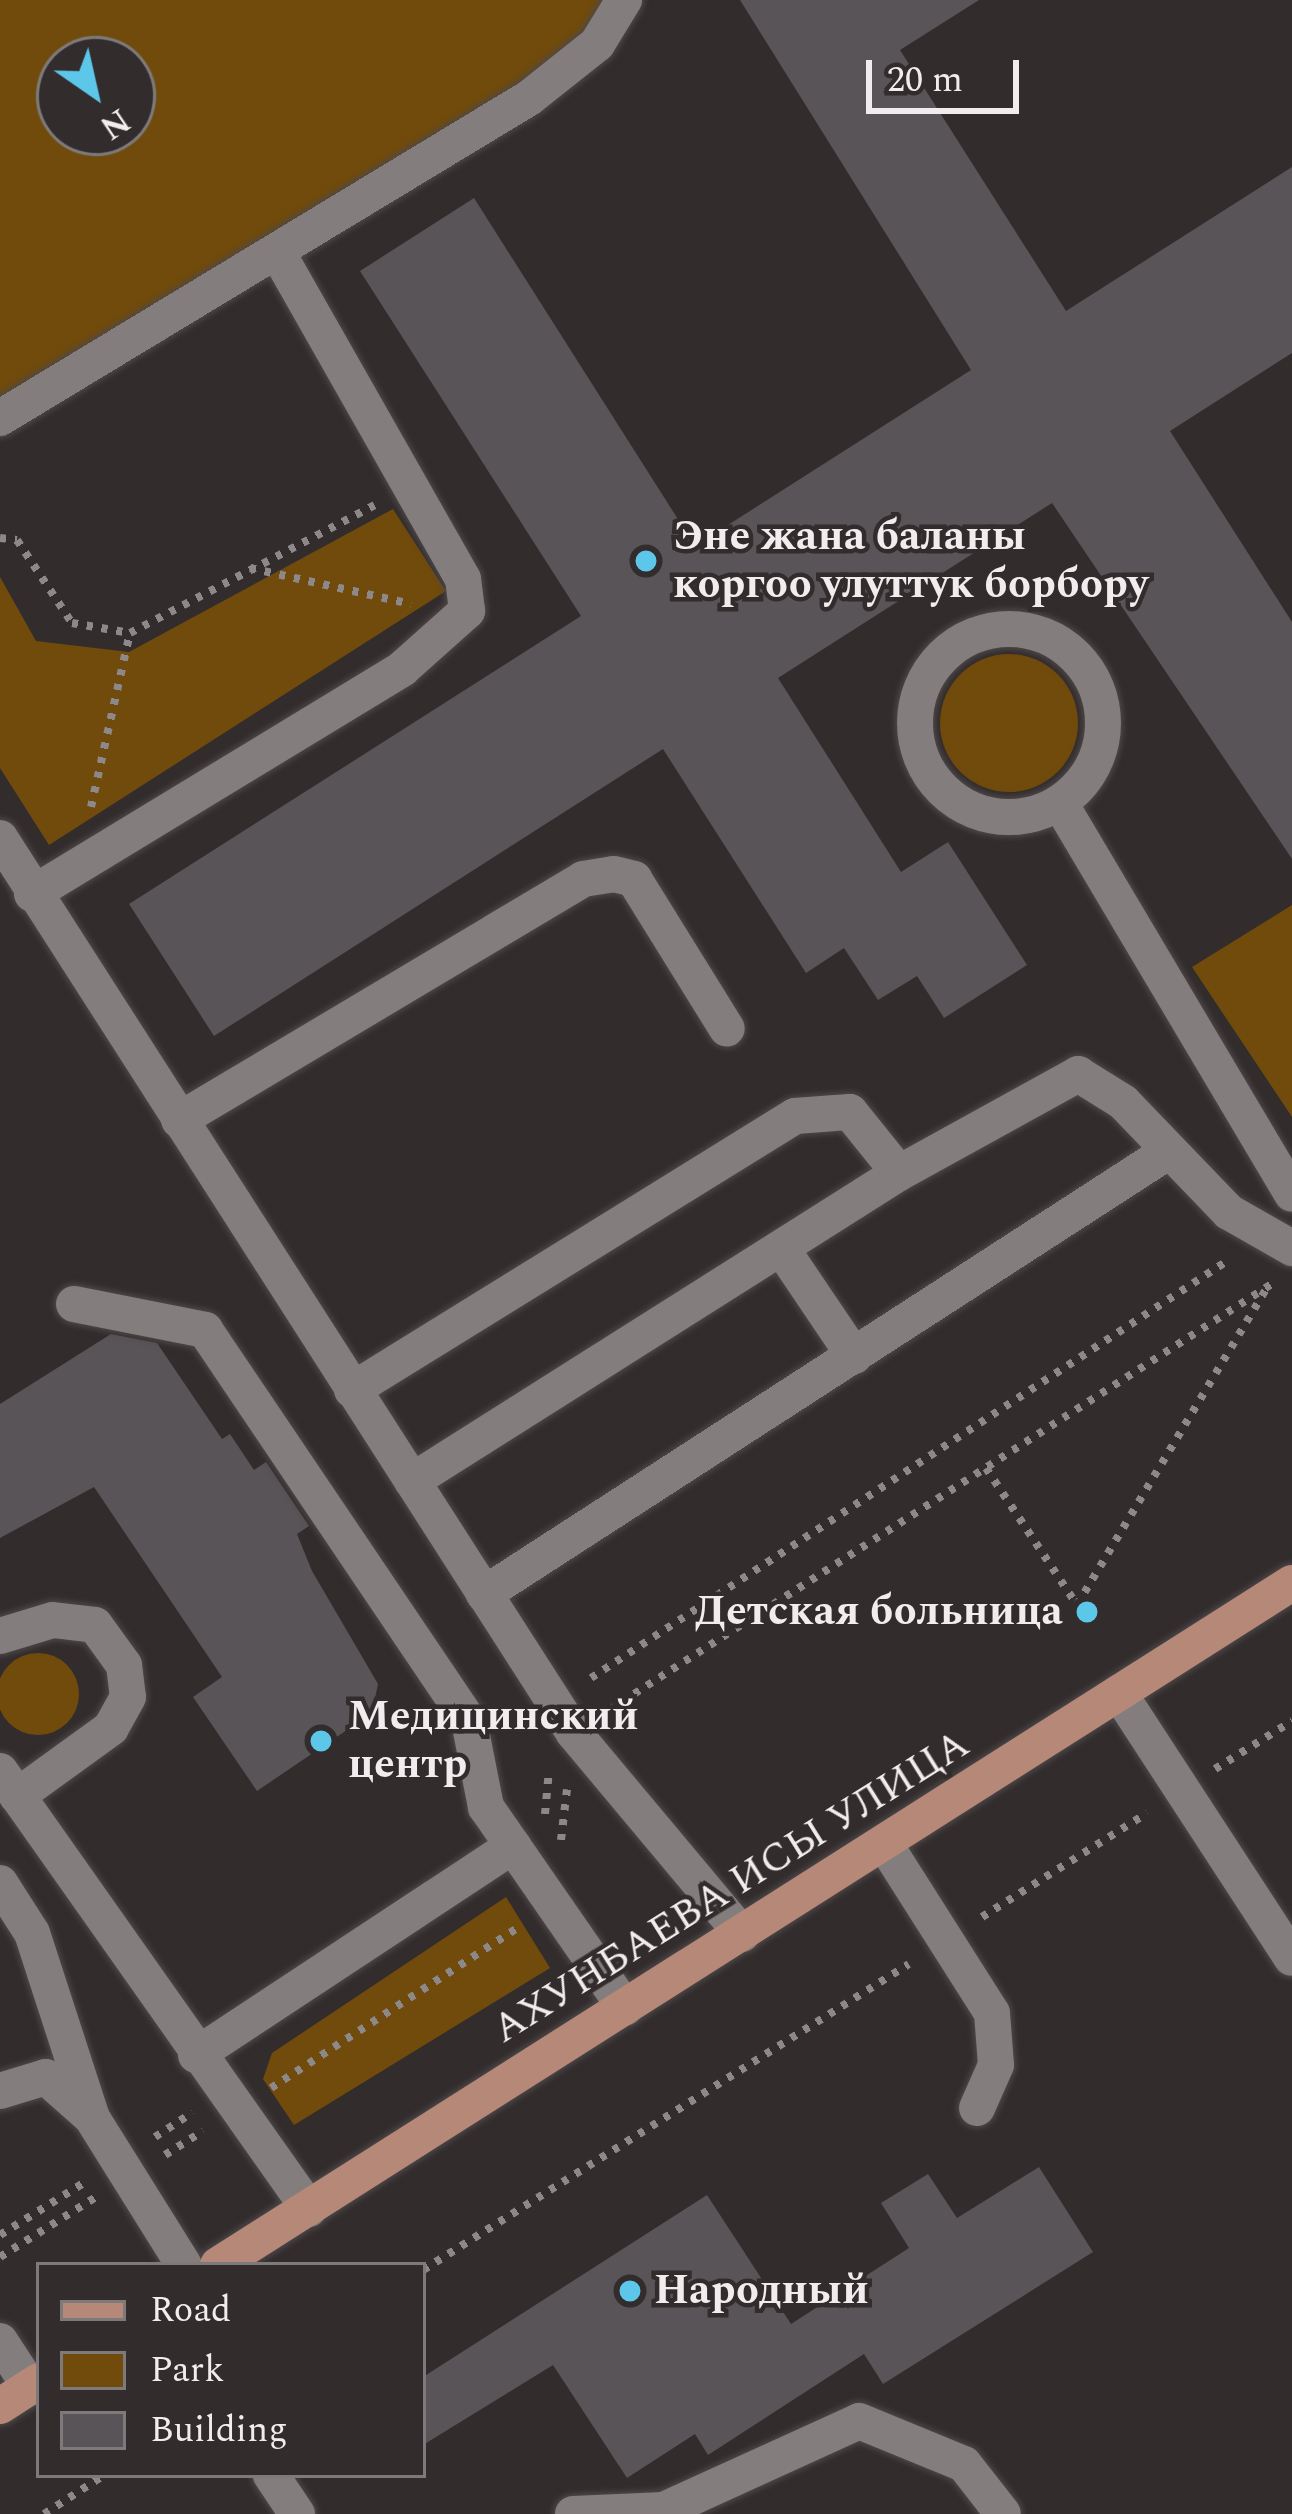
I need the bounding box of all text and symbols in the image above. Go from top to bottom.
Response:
north arrow [36,36,156,156]
scale bar [872,36,1025,110]
text: 20 m [887,53,963,108]
text: N [89,95,140,152]
place label: Эне жана баланы коргоо улуттук борбору [673,512,1148,610]
marker: Эне жана баланы коргоо улуттук борбору [630,545,662,577]
place label: Детская больница [695,1587,1063,1637]
marker: Детская больница [1074,1599,1100,1625]
place label: Медицинский центр [348,1692,639,1790]
street label: АХУНБАЕВА ИСЫ УЛИЦА [483,1719,979,2055]
marker: Медицинский центр [305,1725,337,1757]
legend [36,2262,426,2478]
place label: Народный [654,2266,869,2316]
marker: Народный [617,2278,643,2304]
text: Road [150,2283,231,2338]
text: Park [150,2343,224,2398]
text: Building [150,2403,288,2458]

